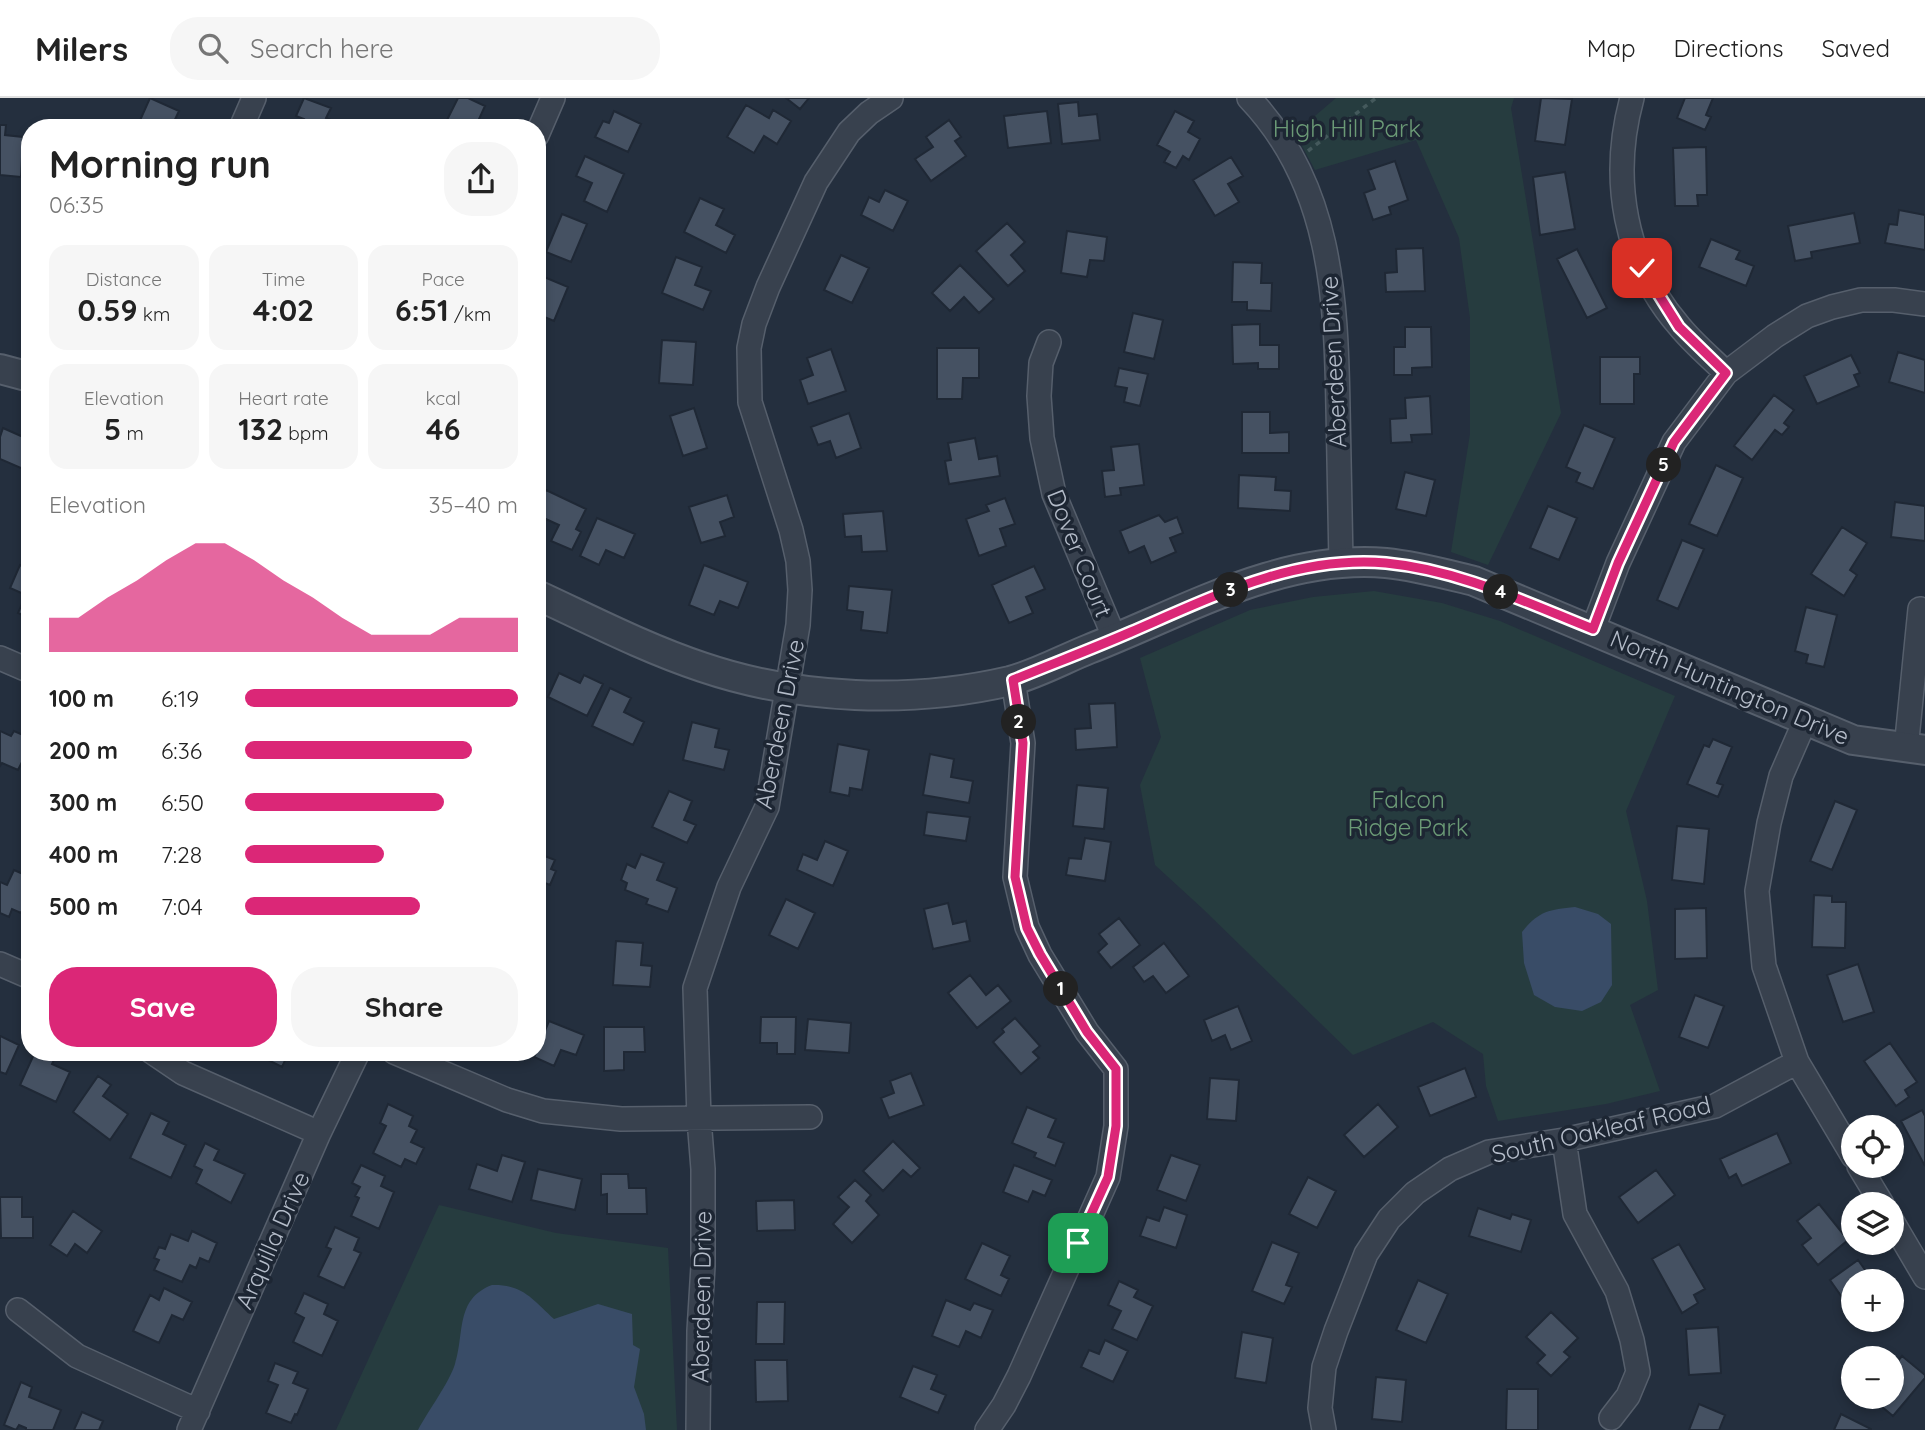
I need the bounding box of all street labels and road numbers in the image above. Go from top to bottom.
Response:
street label: Aberdeen Drive [1314,275,1352,449]
street label: Dover Court [1041,485,1119,621]
street label: North Huntington Drive [1606,623,1854,751]
street label: Aberdeen Drive [748,637,810,811]
street label: South Oakleaf Road [1489,1089,1713,1169]
street label: Arquilla Drive [228,1167,316,1313]
street label: Aberdeen Drive [684,1211,718,1383]

